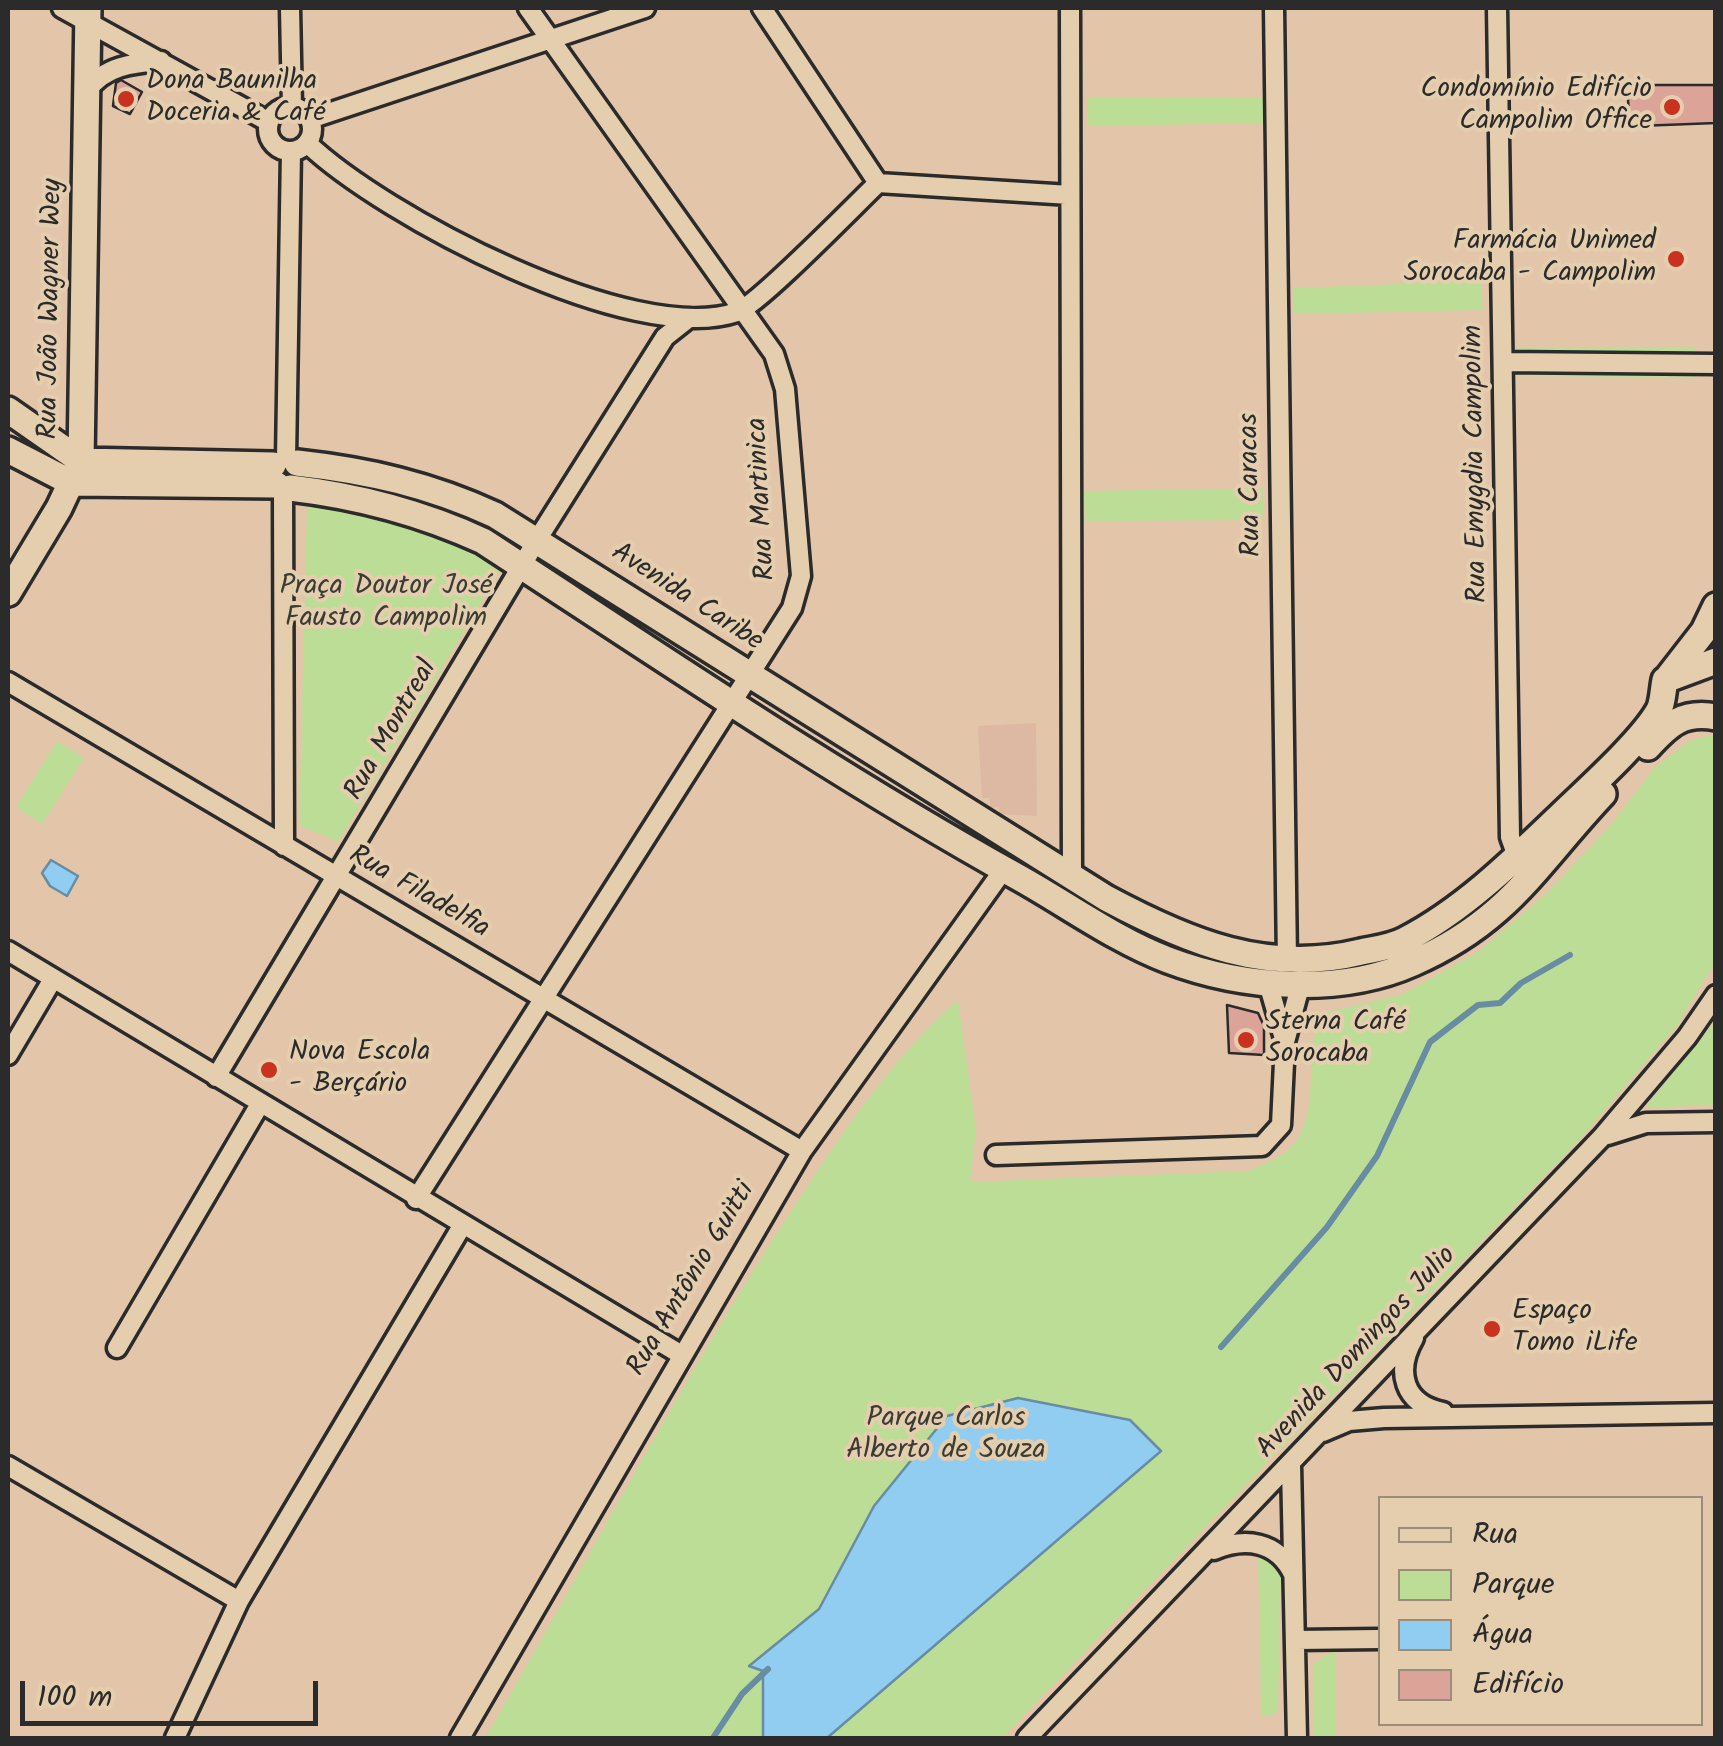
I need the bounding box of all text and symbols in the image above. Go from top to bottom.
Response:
place label: Dona Baunilha Doceria & Café [146,66,326,132]
place label: Condomínio Edifício Campolim Office [1420,74,1652,140]
marker: Dona Baunilha Doceria & Café [115,88,137,110]
marker: Condomínio Edifício Campolim Office [1661,96,1683,118]
street label: Rua João Wagner Wey [34,178,72,440]
place label: Farmácia Unimed Sorocaba - Campolim [1404,226,1656,292]
marker: Farmácia Unimed Sorocaba - Campolim [1665,248,1687,270]
street label: Rua Emygdia Campolim [1459,325,1497,603]
street label: Rua Caracas [1235,413,1271,557]
street label: Rua Martinica [743,417,785,581]
street label: Avenida Caribe [604,537,768,661]
park label: Praça Doutor José Fausto Campolim [280,571,492,637]
street label: Rua Montreal [339,655,447,807]
street label: Rua Filadelfia [342,840,494,948]
place label: Sterna Café Sorocaba [1266,1007,1406,1073]
marker: Sterna Café Sorocaba [1235,1029,1257,1051]
place label: Nova Escola - Berçário [289,1037,430,1103]
marker: Nova Escola - Berçário [258,1059,280,1081]
street label: Rua Antônio Guitti [622,1177,764,1383]
street label: Avenida Domingos Julio [1251,1241,1465,1467]
place label: Espaço Tomo iLife [1512,1296,1638,1362]
marker: Espaço Tomo iLife [1481,1318,1503,1340]
park label: Parque Carlos Alberto de Souza [846,1403,1046,1469]
legend [1378,1496,1703,1726]
text: Rua [1472,1511,1518,1559]
text: Parque [1472,1561,1554,1609]
text: Água [1472,1611,1533,1659]
scale bar [25,1661,322,1723]
text: Edifício [1472,1661,1564,1709]
text: 100 m [37,1674,112,1722]

